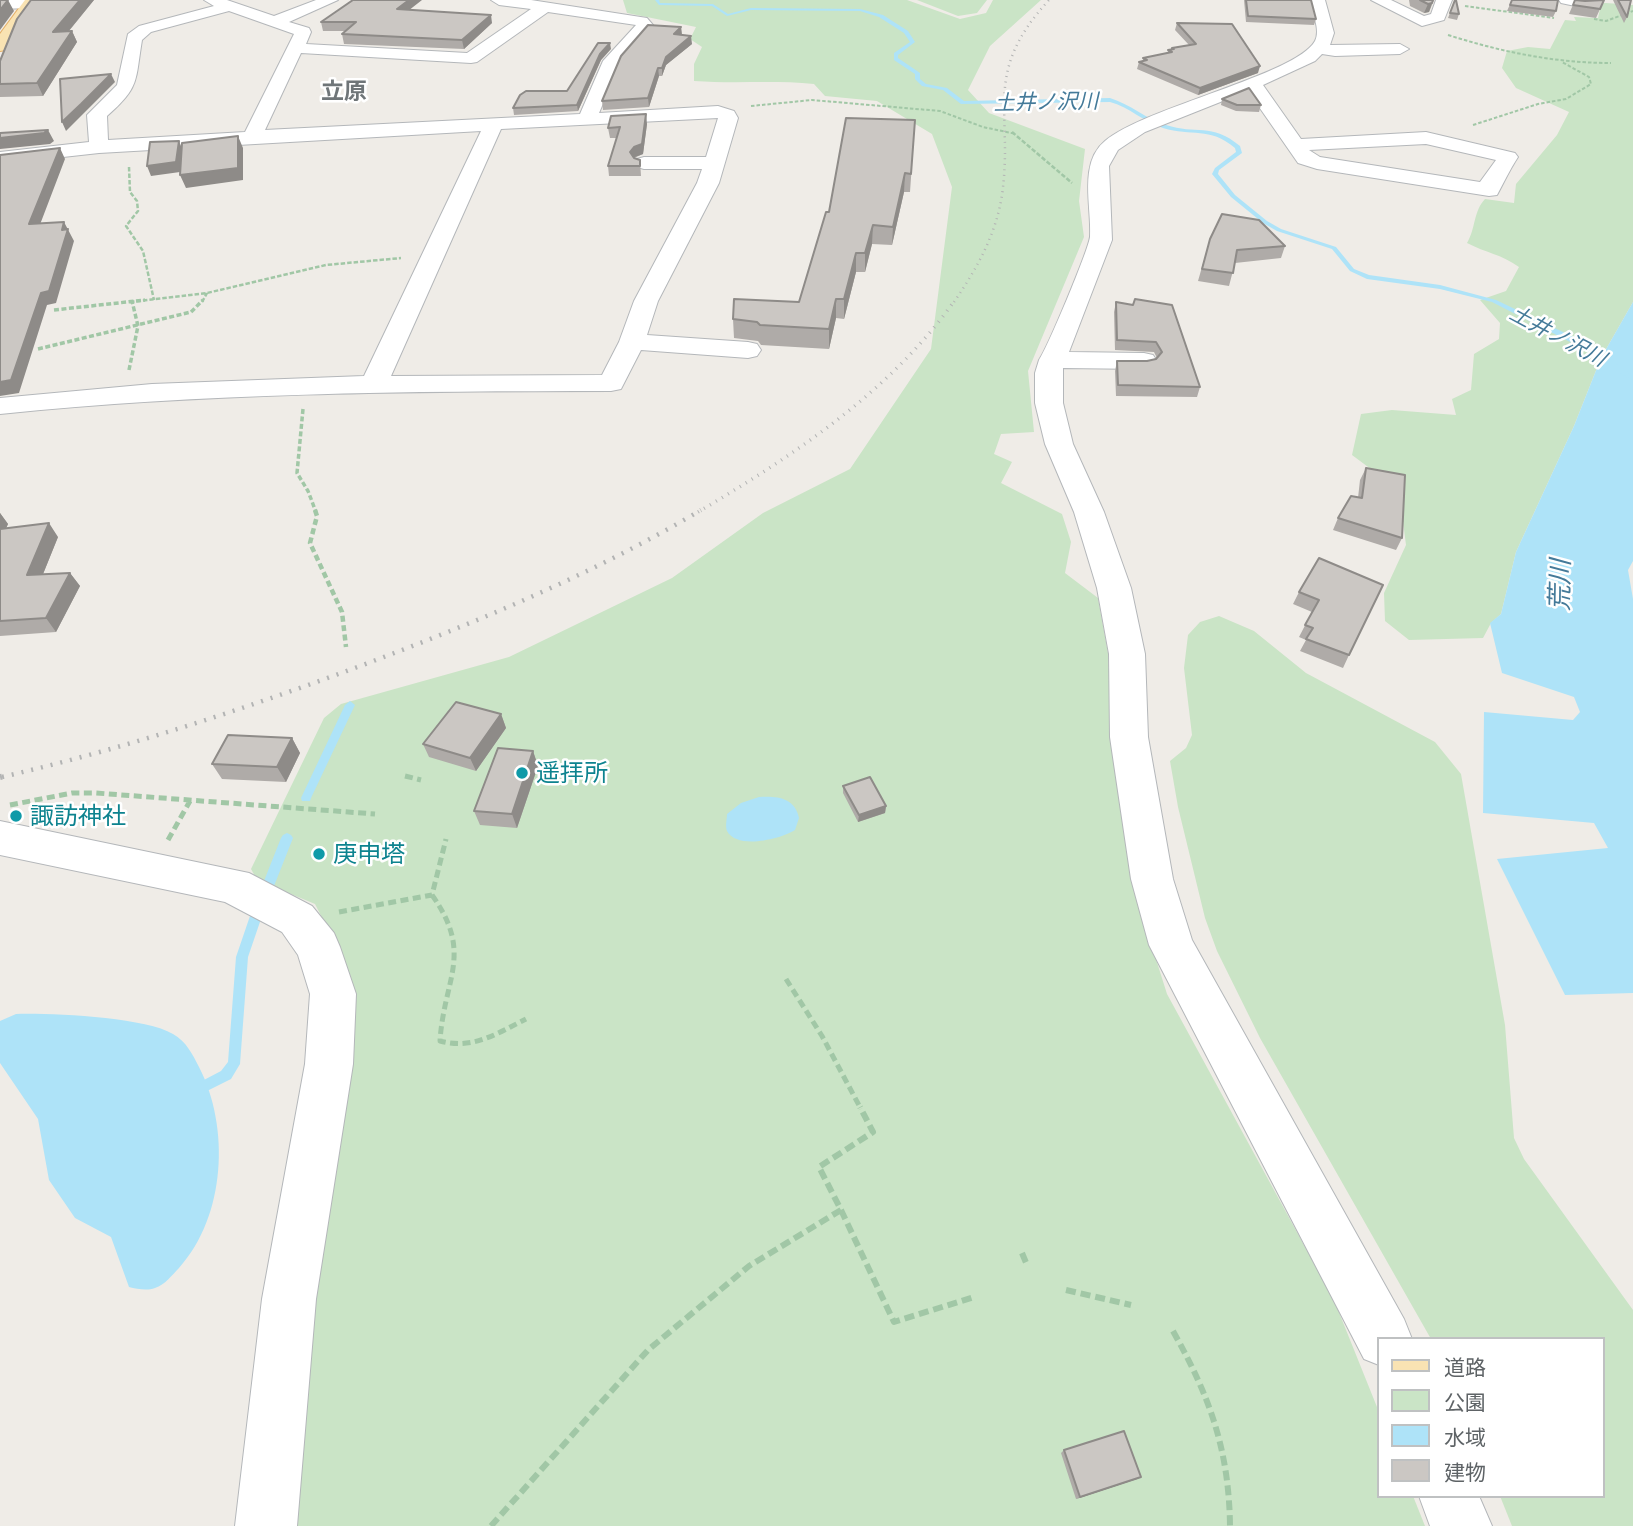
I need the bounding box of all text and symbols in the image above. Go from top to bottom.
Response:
district label: 立原 [321,77,367,105]
water label: 土井ノ沢川 [993,88,1099,116]
water label: 土井ノ沢川 [1506,300,1610,372]
water label: 荒川 [1544,559,1576,611]
place label: 遥拝所 [536,759,608,787]
marker: 遥拝所 [514,765,530,781]
place label: 諏訪神社 [30,802,126,830]
marker: 諏訪神社 [8,808,24,824]
place label: 庚申塔 [333,840,405,868]
marker: 庚申塔 [311,846,327,862]
legend [1378,1337,1605,1498]
text: 道路 [1444,1354,1486,1379]
text: 公園 [1444,1389,1486,1414]
text: 水域 [1444,1424,1486,1449]
text: 建物 [1444,1459,1486,1484]

